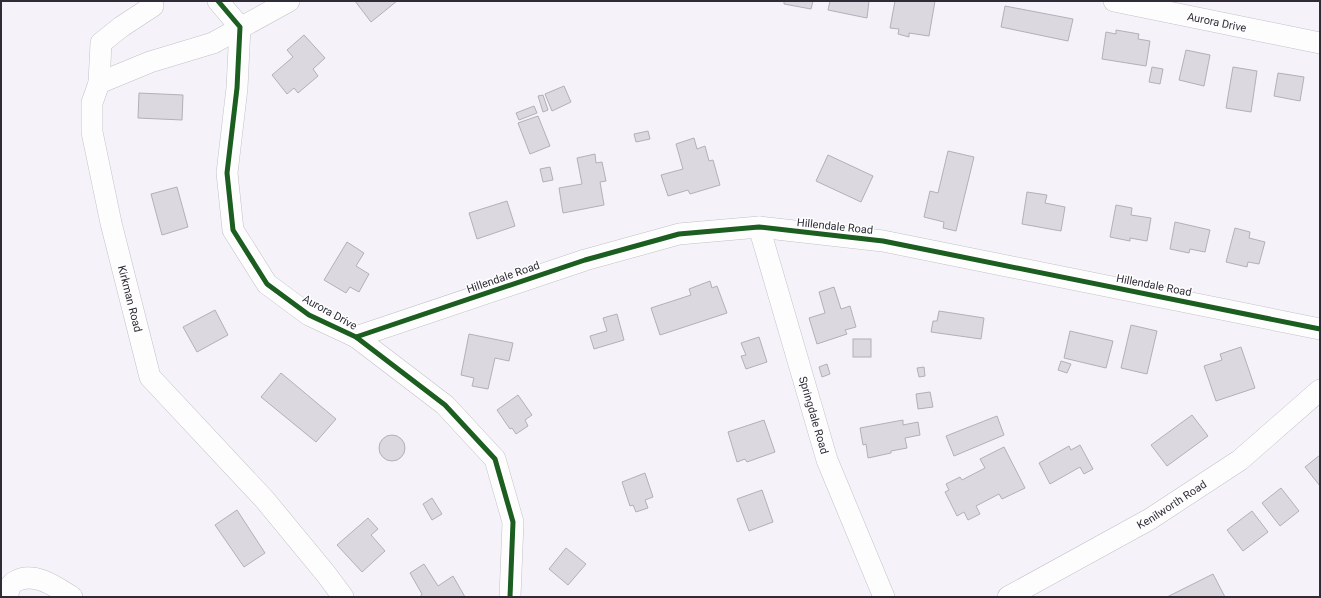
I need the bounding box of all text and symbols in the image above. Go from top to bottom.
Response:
street label: Aurora Drive [1186,10,1248,35]
street label: Hillendale Road [796,216,874,237]
street label: Hillendale Road [465,259,541,296]
street label: Kirkman Road [115,264,144,334]
street label: Hillendale Road [1115,272,1193,299]
street label: Aurora Drive [300,292,359,333]
street label: Springdale Road [796,375,831,456]
street label: Kenilworth Road [1135,478,1209,532]

